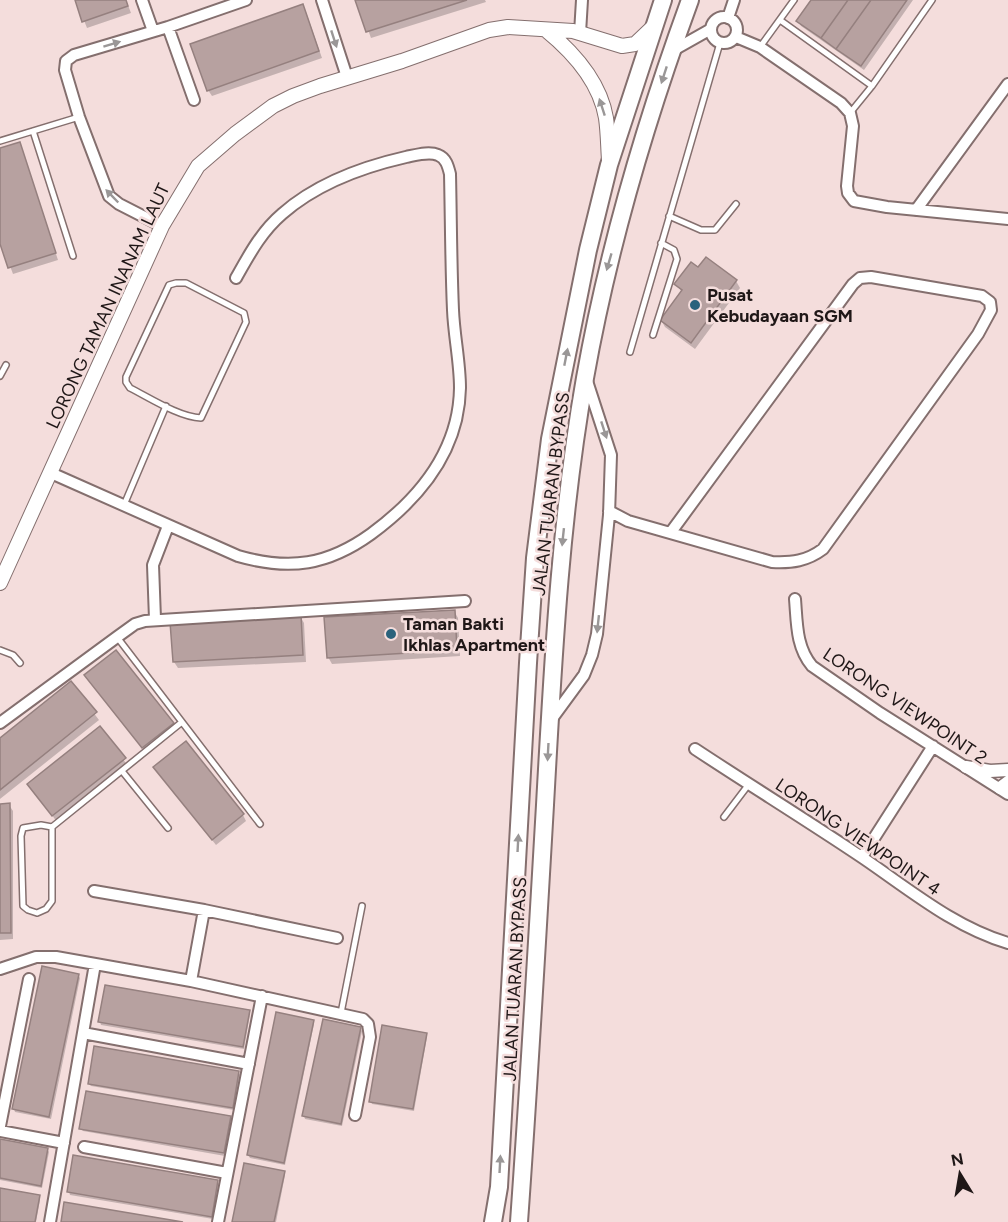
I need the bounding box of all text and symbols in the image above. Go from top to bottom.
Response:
one-way arrow [330,30,339,48]
one-way arrow [103,39,121,48]
one-way arrow [659,66,668,84]
one-way arrow [597,98,606,116]
street label: LORONG TAMAN INANAM LAUT [41,180,175,432]
one-way arrow [105,189,119,204]
one-way arrow [604,253,613,271]
place label: Pusat Kebudayaan SGM [707,284,853,327]
marker: Pusat Kebudayaan SGM [688,298,702,312]
one-way arrow [562,348,571,367]
street label: JALAN TUARAN BYPASS [528,391,574,597]
one-way arrow [600,421,609,439]
one-way arrow [558,528,568,547]
place label: Taman Bakti Ikhlas Apartment [403,613,545,656]
one-way arrow [593,614,603,633]
marker: Taman Bakti Ikhlas Apartment [384,627,398,641]
street label: LORONG VIEWPOINT 2 [819,643,991,769]
one-way arrow [543,743,552,762]
street label: LORONG VIEWPOINT 4 [771,774,945,900]
one-way arrow [513,834,522,853]
street label: JALAN TUARAN BYPASS [499,876,531,1082]
north arrow [930,1144,990,1204]
text: N [949,1149,965,1170]
one-way arrow [495,1154,504,1173]

